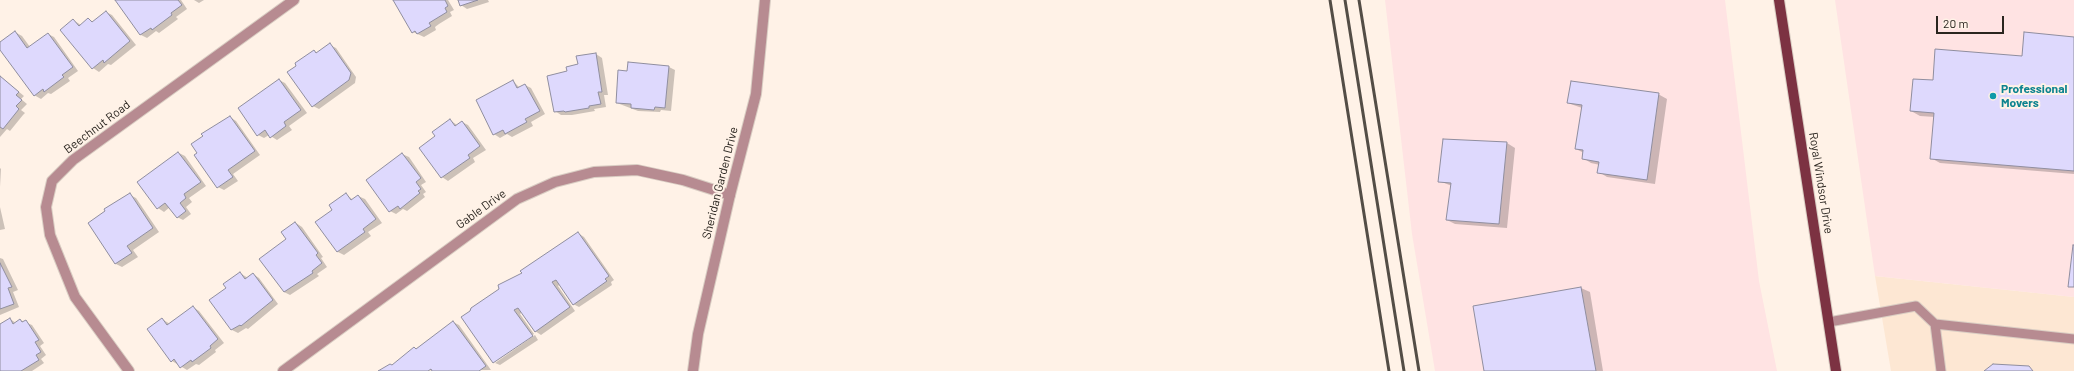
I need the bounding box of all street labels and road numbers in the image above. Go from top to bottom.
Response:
street label: Beechnut Road [61,97,133,157]
street label: Sheridan Garden Drive [699,125,741,241]
street label: Royal Windsor Drive [1806,131,1836,235]
street label: Gable Drive [453,186,509,232]

